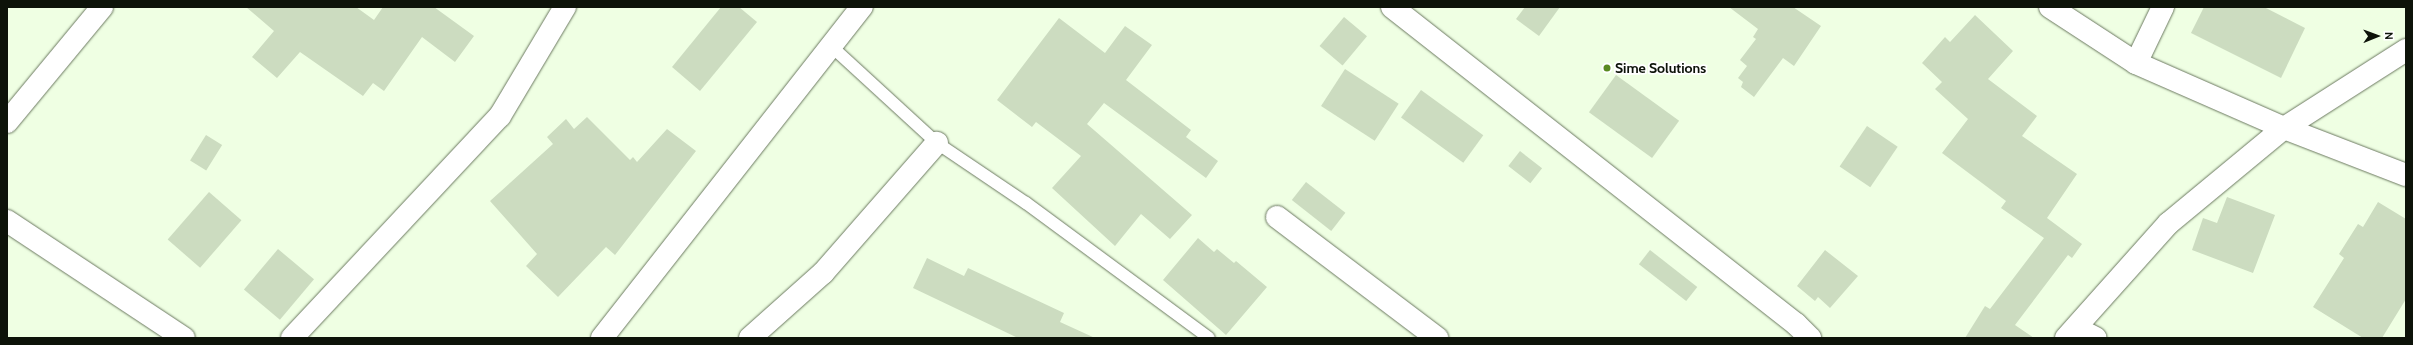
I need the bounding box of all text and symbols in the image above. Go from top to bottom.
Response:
north arrow [2357,16,2397,56]
text: N [2382,32,2396,40]
place label: Sime Solutions [1615,60,1706,76]
marker: Sime Solutions [1602,63,1612,73]

